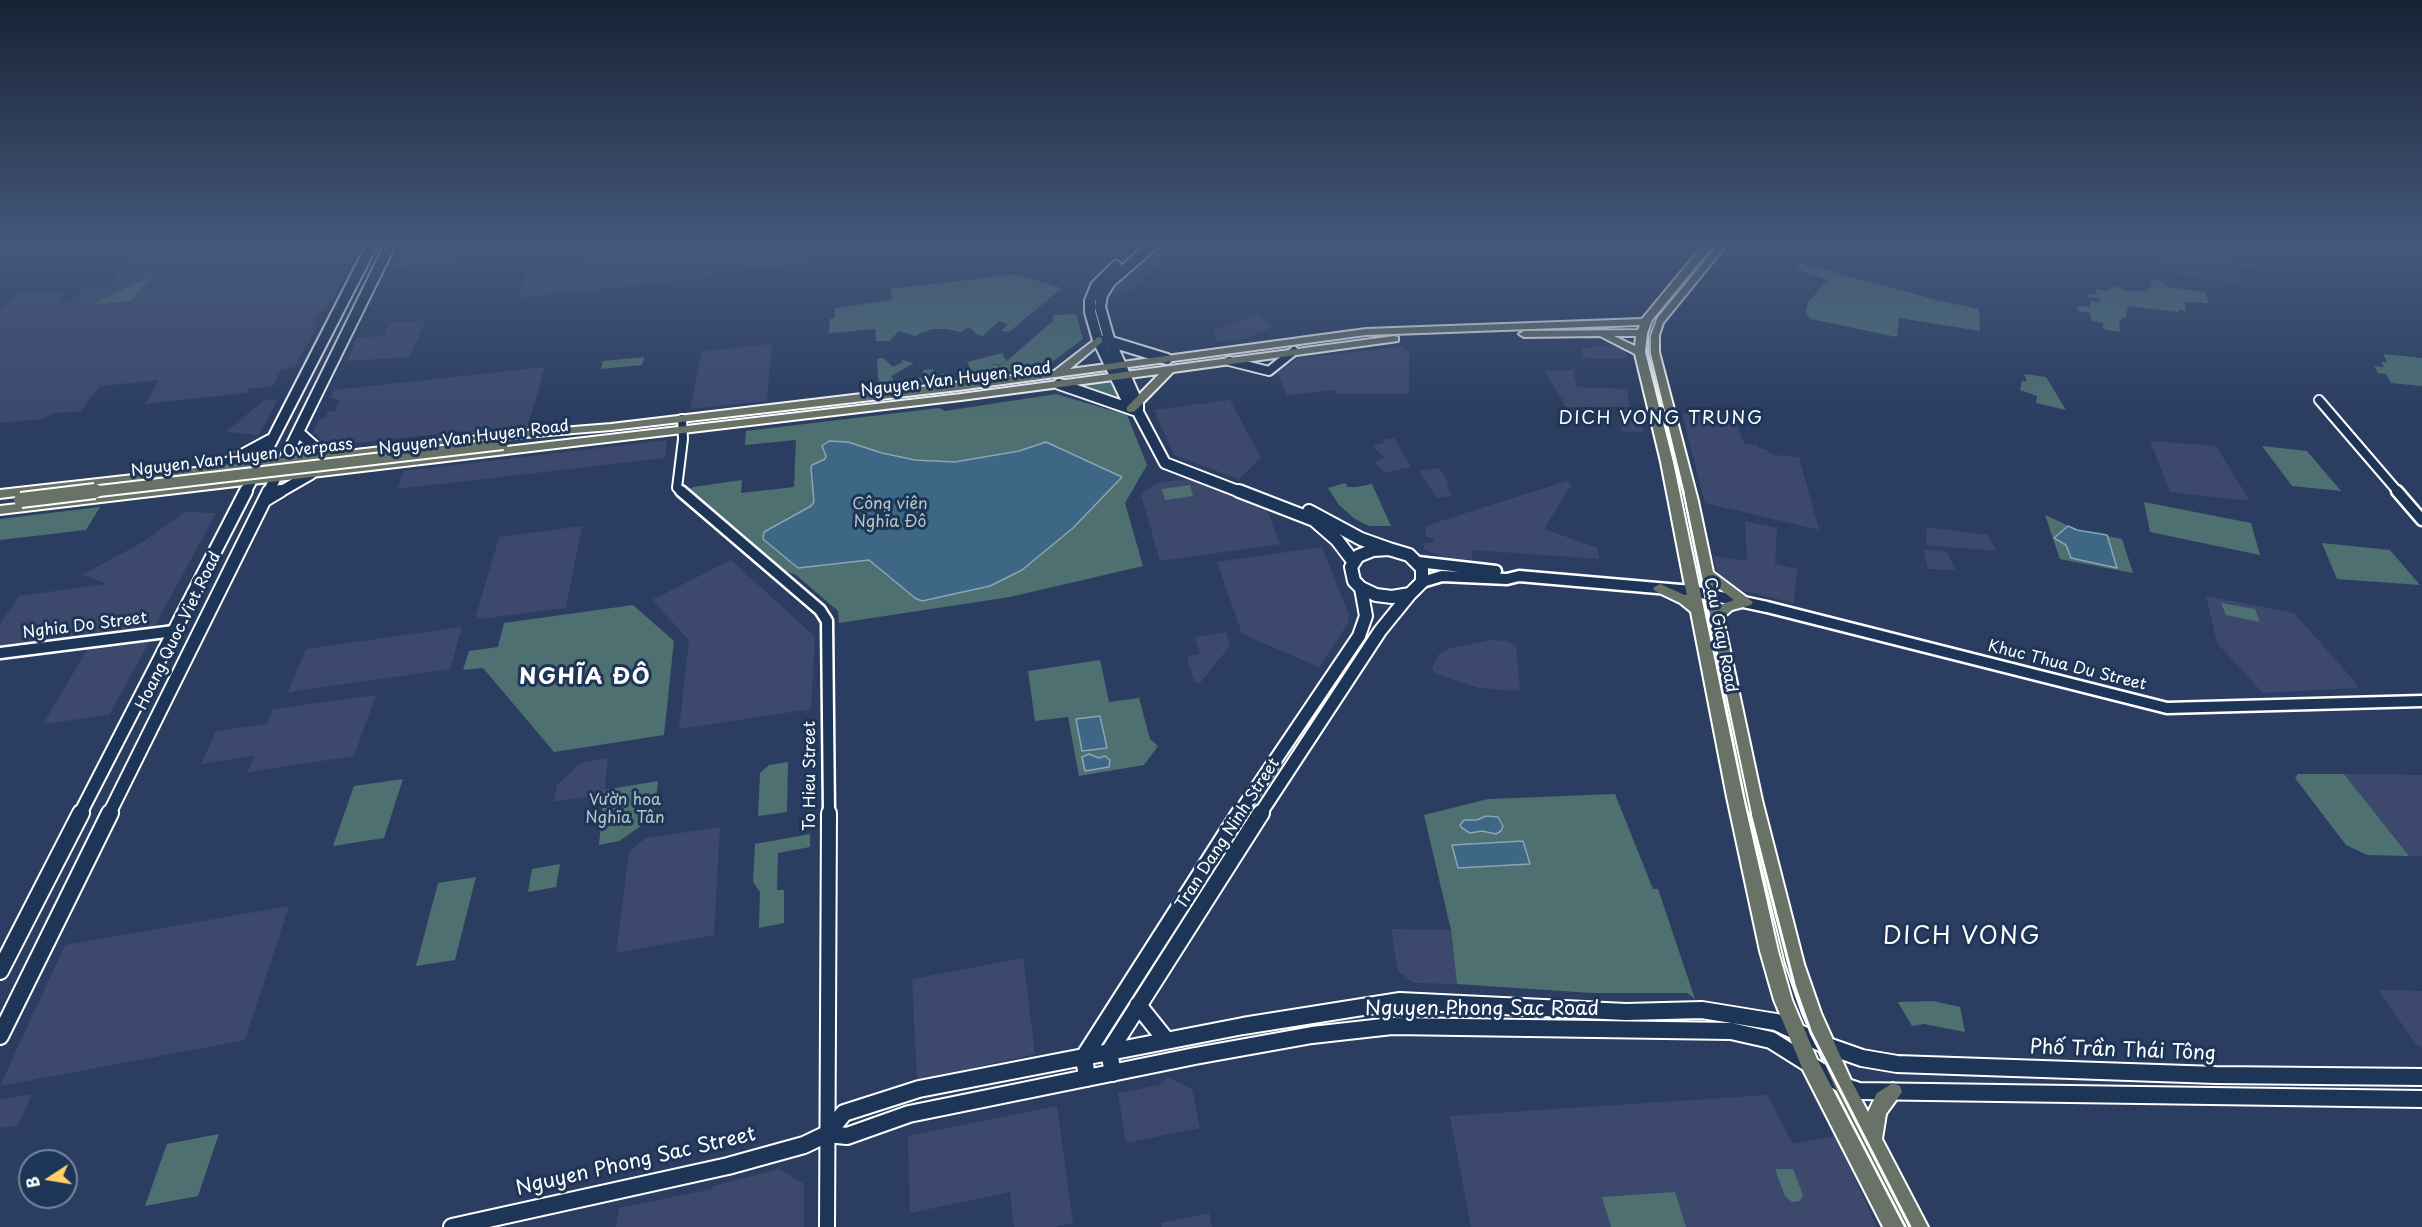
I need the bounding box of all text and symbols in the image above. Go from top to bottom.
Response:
street label: Nguyen Van Huyen Road [860,359,1052,401]
district label: DICH VONG TRUNG [1558,408,1764,430]
street label: Nguyen Van Huyen Road [378,417,570,459]
street label: Nguyen Van Huyen Overpass [130,435,354,481]
park label: Công viên Nghĩa Đô [852,495,928,533]
street label: Hoang Quoc Viet Road [132,549,226,713]
street label: Cau Giay Road [1699,576,1741,694]
street label: Nghia Do Street [22,609,148,643]
street label: Khuc Thua Du Street [1986,637,2148,695]
district label: NGHĨA ĐÔ [520,665,650,691]
street label: To Hieu Street [801,721,821,831]
street label: Tran Dang Ninh Street [1172,755,1284,913]
park label: Vườn hoa Nghĩa Tân [585,791,665,829]
district label: DICH VONG [1882,923,2042,951]
street label: Nguyen Phong Sac Road [1365,997,1599,1021]
street label: Phố Trần Thái Tông [2029,1036,2217,1066]
street label: Nguyen Phong Sac Street [514,1123,758,1201]
north arrow [18,1149,78,1209]
text: B [19,1174,45,1190]

